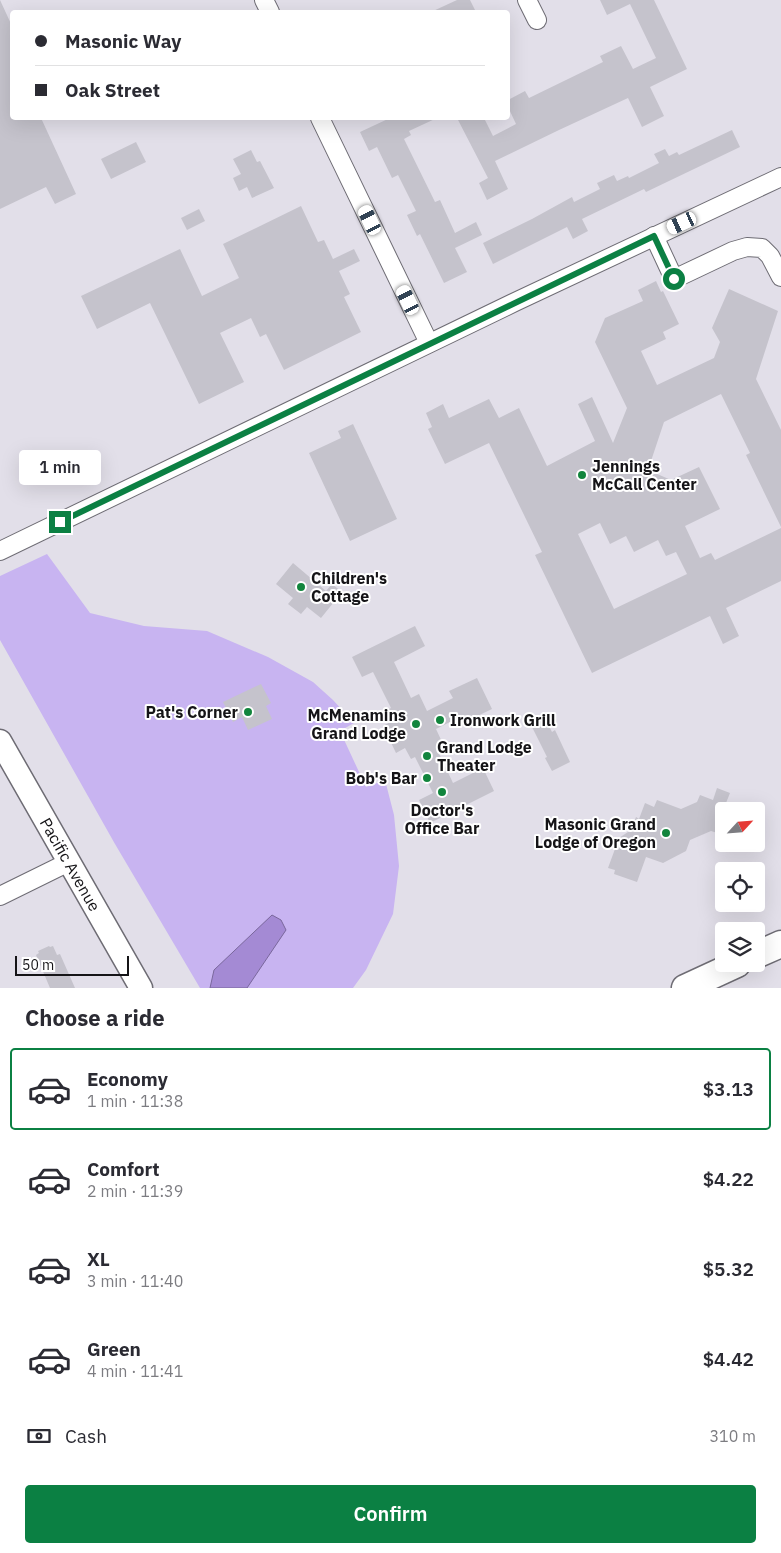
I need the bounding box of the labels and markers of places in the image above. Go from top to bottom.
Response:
place label: Jennings McCall Center [592,456,697,494]
marker: Jennings McCall Center [576,469,588,481]
place label: Children's Cottage [311,568,387,606]
marker: Children's Cottage [295,581,307,593]
place label: Pat's Corner [146,702,239,722]
place label: McMenamins Grand Lodge [307,705,406,743]
marker: Pat's Corner [242,706,254,718]
place label: Ironwork Grill [450,710,556,730]
marker: Ironwork Grill [434,714,446,726]
marker: McMenamins Grand Lodge [410,718,422,730]
place label: Grand Lodge Theater [437,737,532,775]
marker: Grand Lodge Theater [421,750,433,762]
place label: Bob's Bar [346,768,418,788]
marker: Bob's Bar [421,772,433,784]
marker: Doctor's Office Bar [436,786,448,798]
place label: Doctor's Office Bar [405,800,480,838]
place label: Masonic Grand Lodge of Oregon [535,814,656,852]
marker: Masonic Grand Lodge of Oregon [660,827,672,839]

